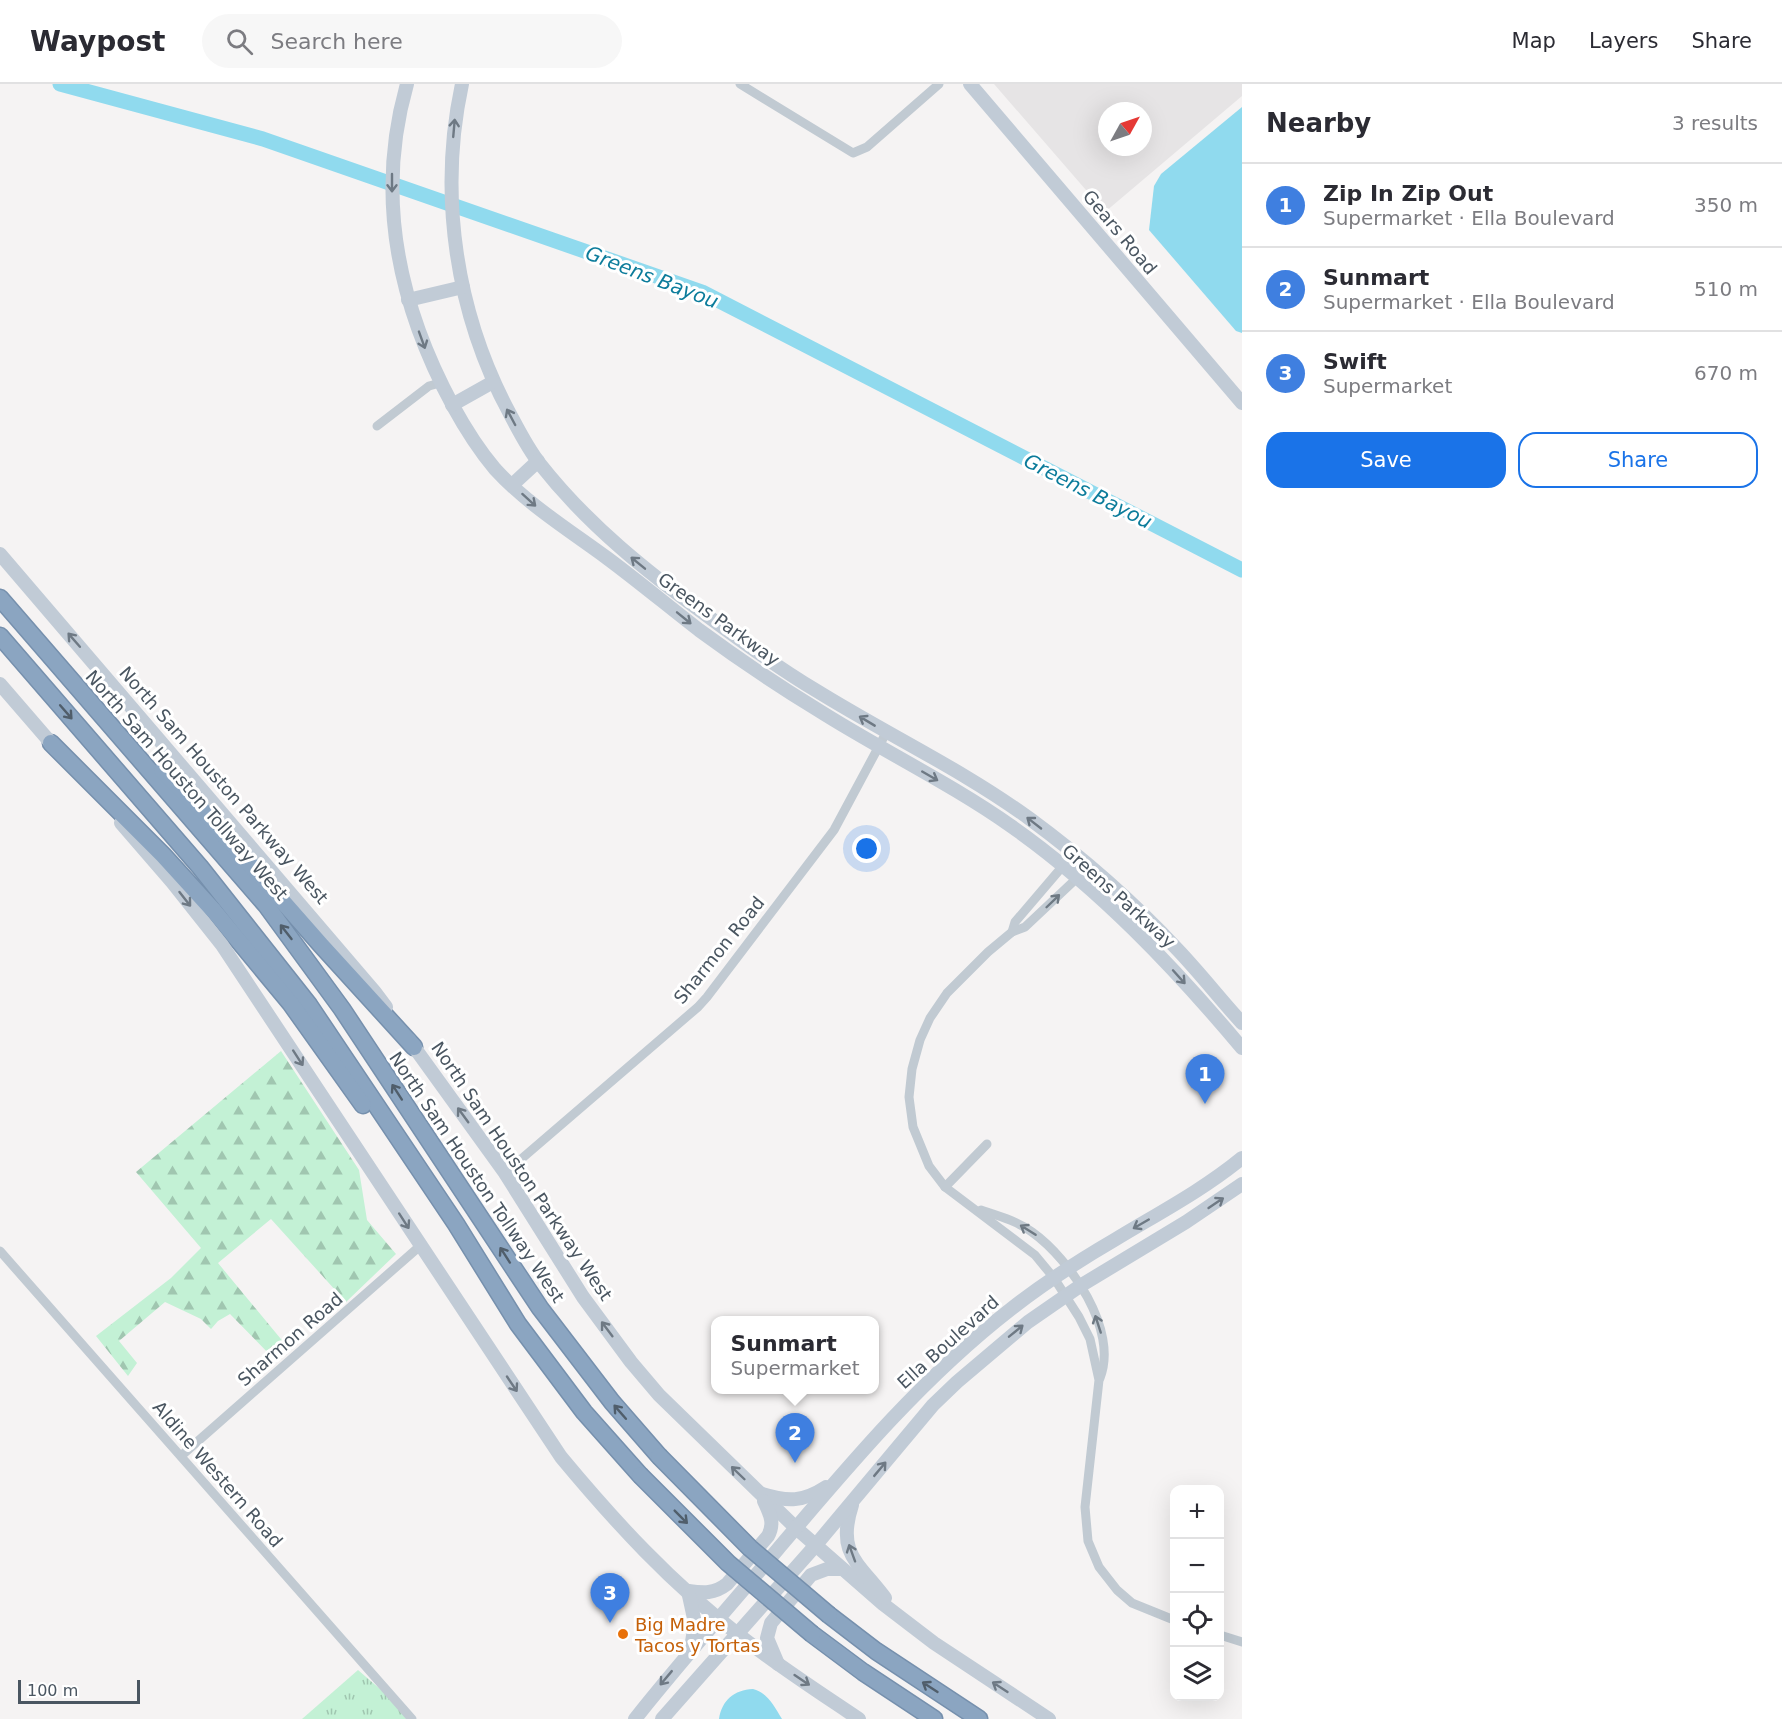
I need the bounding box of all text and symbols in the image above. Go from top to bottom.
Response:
search box [202,14,622,68]
text: Waypost [30,25,166,58]
icon: search [223,25,256,58]
text: Search here [271,29,403,54]
text: Map [1512,29,1556,53]
text: Layers [1589,29,1658,53]
text: Share [1691,29,1752,53]
north arrow [1098,102,1152,156]
text: Nearby [1266,108,1371,138]
text: 3 results [1672,111,1758,135]
one-way arrow [449,119,460,139]
one-way arrow [386,172,398,192]
text: Zip In Zip Out [1323,181,1493,206]
street label: Gears Road [1079,186,1161,278]
text: 1 [1279,193,1292,217]
text: 350 m [1694,193,1758,217]
text: Supermarket · Ella Boulevard [1323,206,1615,230]
water label: Greens Bayou [582,241,722,313]
text: Sunmart [1323,265,1429,290]
text: 2 [1279,277,1292,301]
text: 510 m [1694,277,1758,301]
text: Supermarket · Ella Boulevard [1323,290,1615,314]
one-way arrow [417,330,428,349]
text: Swift [1323,349,1387,374]
text: 3 [1279,361,1292,385]
text: 670 m [1694,361,1758,385]
text: Supermarket [1323,374,1452,398]
one-way arrow [505,408,516,426]
button: Save [1266,432,1506,488]
button: Share [1518,432,1758,488]
water label: Greens Bayou [1020,448,1156,534]
one-way arrow [521,493,536,507]
one-way arrow [630,556,646,569]
street label: Greens Parkway [654,568,784,670]
one-way arrow [676,611,692,624]
one-way arrow [67,632,80,648]
street label: North Sam Houston Parkway West [115,662,333,908]
street label: North Sam Houston Tollway West [81,666,293,904]
one-way arrow [59,704,73,719]
one-way arrow [859,715,876,727]
one-way arrow [921,771,938,783]
one-way arrow [1026,816,1042,829]
your location [852,834,881,863]
street label: Greens Parkway [1058,840,1180,953]
one-way arrow [179,890,192,906]
street label: Sharmon Road [669,892,769,1008]
one-way arrow [1045,894,1060,908]
one-way arrow [280,924,293,940]
one-way arrow [1172,969,1186,984]
street label: North Sam Houston Parkway West [427,1038,617,1304]
street label: North Sam Houston Tollway West [385,1048,569,1306]
one-way arrow [292,1049,304,1066]
pin: 1 [1186,1054,1224,1104]
one-way arrow [391,1084,403,1101]
one-way arrow [457,1108,469,1124]
one-way arrow [1207,1197,1224,1209]
one-way arrow [398,1213,410,1229]
one-way arrow [1133,1219,1150,1231]
one-way arrow [1020,1223,1037,1235]
one-way arrow [499,1247,511,1263]
street label: Sharmon Road [233,1288,347,1390]
street label: Ella Boulevard [893,1291,1003,1393]
one-way arrow [1091,1315,1102,1334]
popup [711,1316,879,1394]
one-way arrow [601,1322,613,1338]
one-way arrow [1008,1324,1024,1337]
text: Sunmart [730,1331,837,1356]
text: Supermarket [730,1356,860,1380]
one-way arrow [506,1375,518,1392]
street label: Aldine Western Road [149,1397,287,1551]
one-way arrow [613,1404,627,1419]
pin: 2 [776,1414,814,1463]
one-way arrow [873,1462,887,1477]
one-way arrow [731,1465,746,1480]
map controls [1170,1485,1224,1701]
button: + [1170,1485,1224,1539]
one-way arrow [673,1510,688,1524]
button: − [1170,1539,1224,1593]
one-way arrow [845,1545,856,1563]
pin: 3 [590,1574,630,1623]
button: locate [1170,1593,1224,1647]
place label: Big Madre Tacos y Tortas [634,1614,760,1656]
marker: Big Madre Tacos y Tortas [616,1627,630,1641]
button: layers [1170,1647,1224,1701]
one-way arrow [659,1670,673,1685]
one-way arrow [793,1674,809,1686]
scale bar [18,1677,140,1704]
text: 100 m [27,1681,78,1700]
one-way arrow [922,1681,939,1693]
one-way arrow [992,1681,1009,1693]

